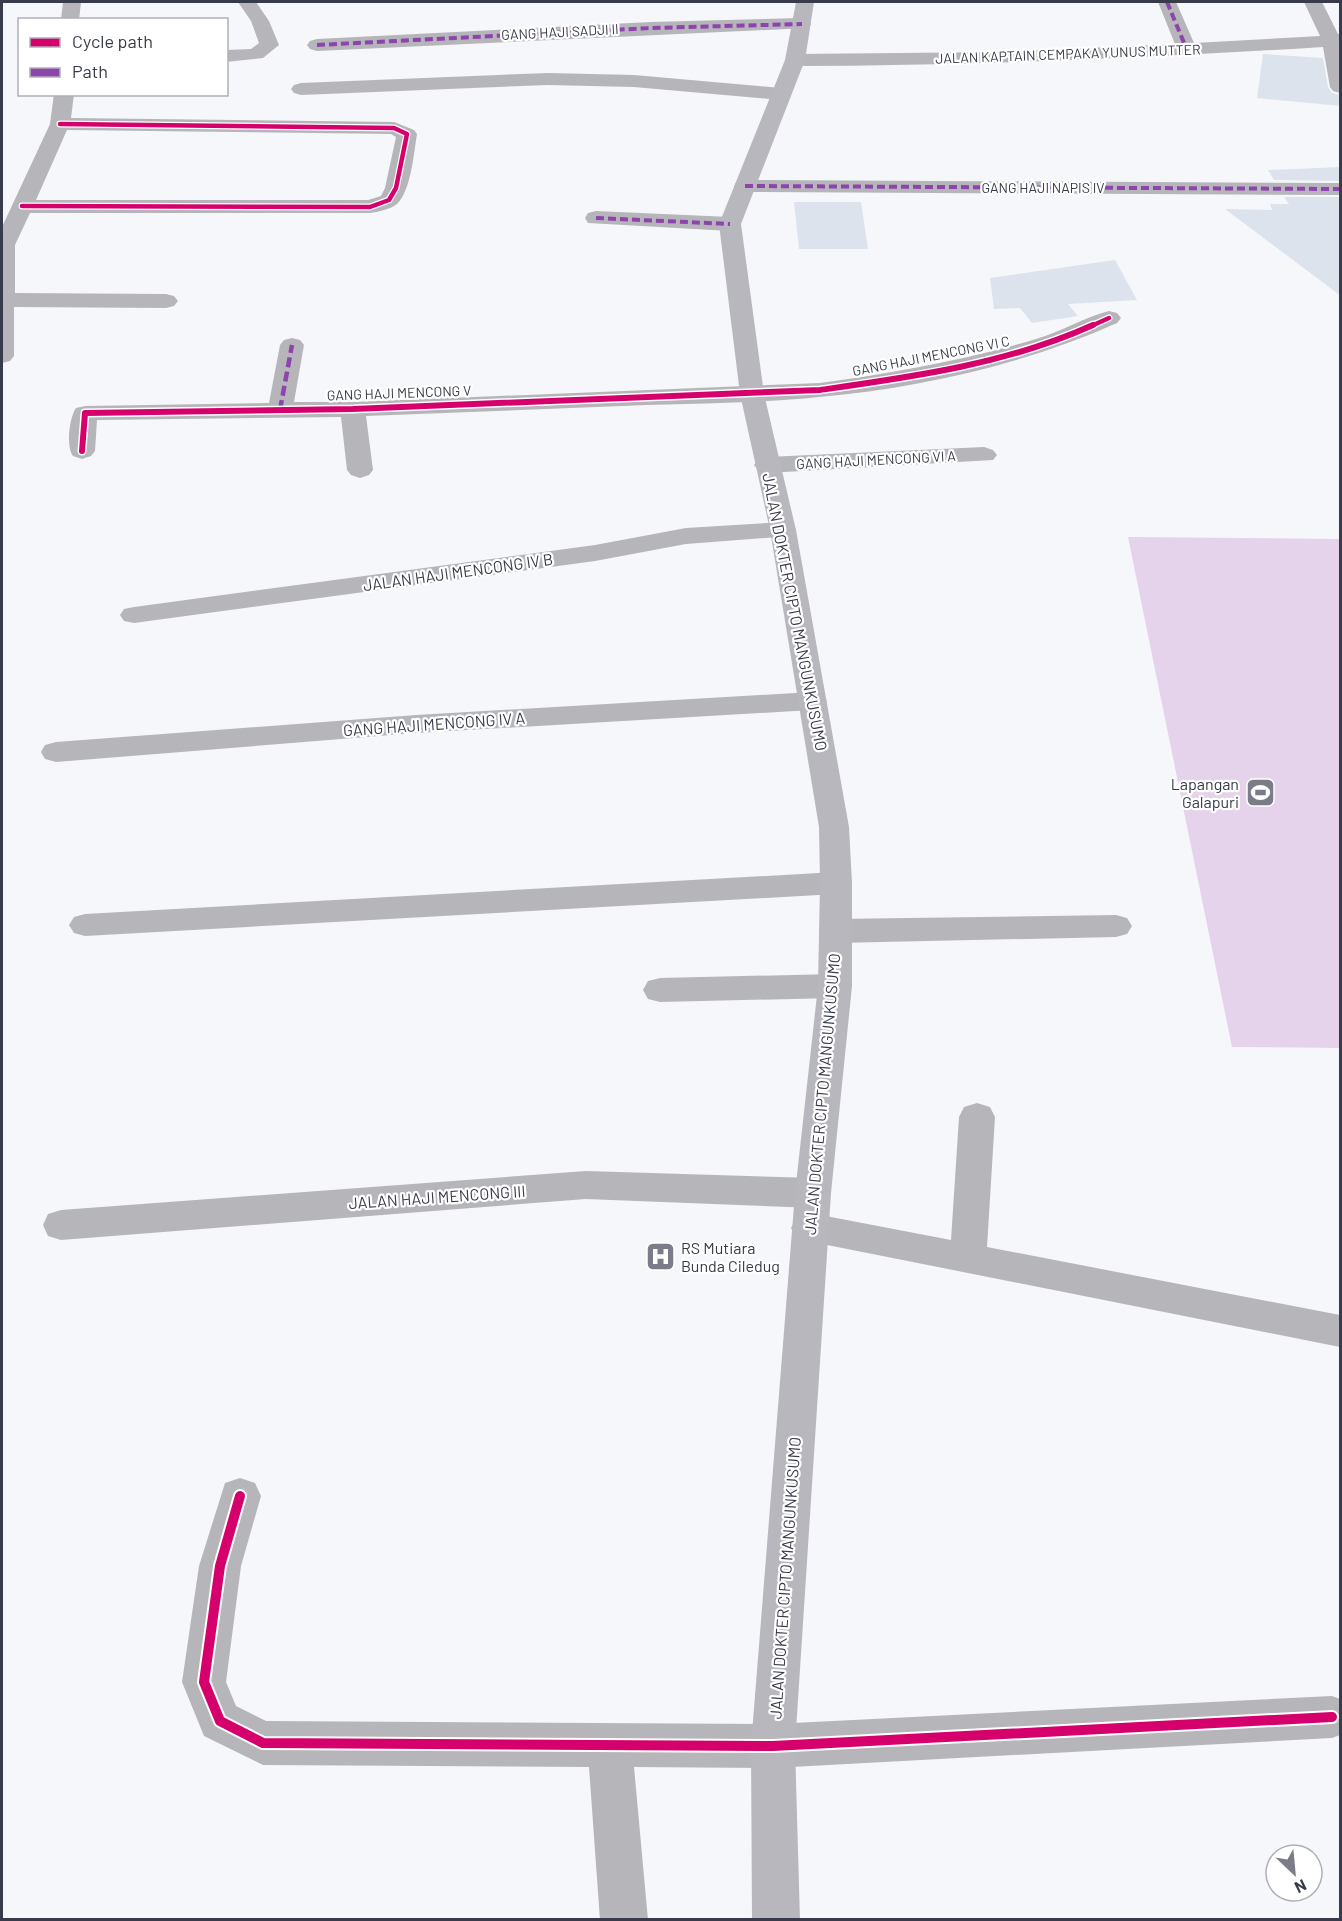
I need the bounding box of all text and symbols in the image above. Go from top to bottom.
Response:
legend [18,18,228,96]
street label: GANG HAJI SADJI II [501,20,619,43]
text: Cycle path [72,30,153,52]
street label: JALAN KAPTAIN CEMPAKA YUNUS MUTTER [935,40,1201,67]
text: Path [72,60,108,82]
street label: GANG HAJI NAPIS IV [981,179,1105,196]
street label: GANG HAJI MENCONG VI C [851,332,1011,379]
street label: GANG HAJI MENCONG V [326,381,472,404]
street label: GANG HAJI MENCONG VI A [796,447,957,472]
street label: JALAN DOKTER CIPTO MANGUNKUSUMO [759,471,832,752]
street label: JALAN HAJI MENCONG IV B [362,549,554,594]
street label: GANG HAJI MENCONG IV A [342,708,526,739]
place label: Lapangan Galapuri [1171,774,1239,811]
sports icon: Lapangan Galapuri [1244,777,1276,809]
street label: JALAN DOKTER CIPTO MANGUNKUSUMO [800,952,843,1236]
street label: JALAN HAJI MENCONG III [348,1181,526,1212]
place label: RS Mutiara Bunda Ciledug [681,1238,780,1275]
hospital icon: RS Mutiara Bunda Ciledug [644,1241,676,1273]
street label: JALAN DOKTER CIPTO MANGUNKUSUMO [765,1436,804,1720]
north arrow [1264,1843,1324,1903]
text: N [1292,1876,1310,1898]

